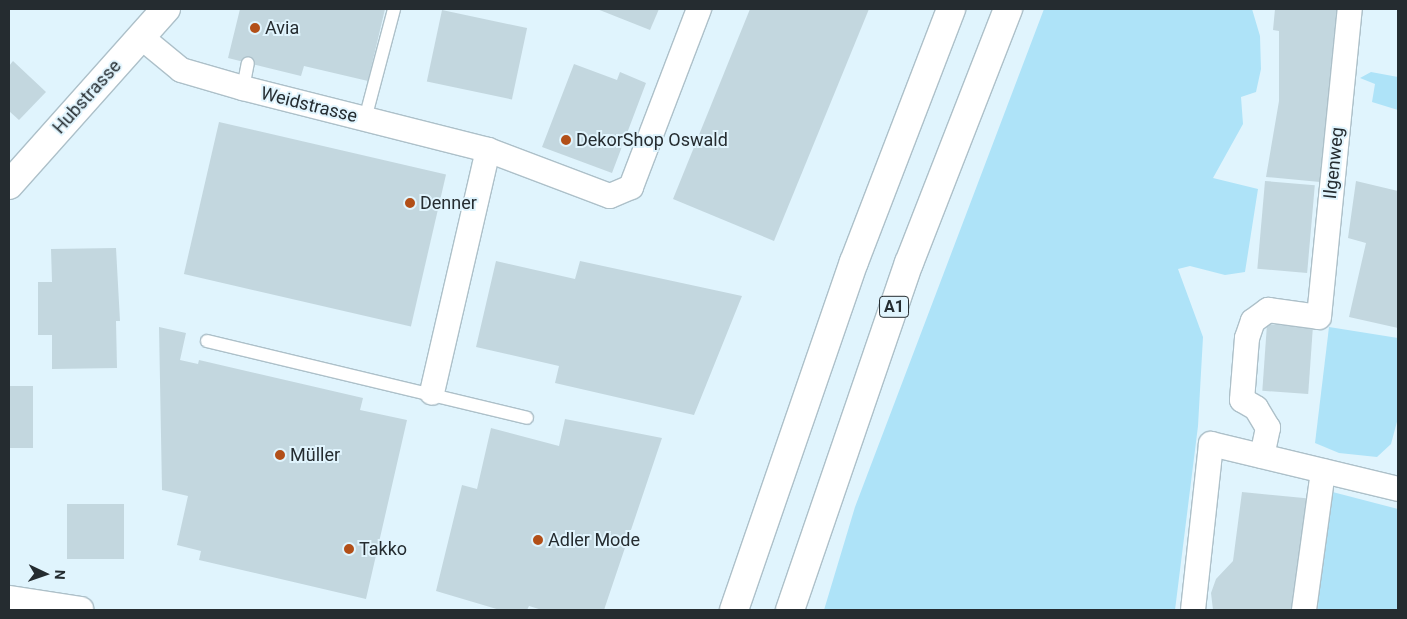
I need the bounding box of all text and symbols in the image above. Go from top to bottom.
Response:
place label: Avia [265,17,299,39]
marker: Avia [249,22,261,34]
street label: Hubstrasse [48,56,126,138]
street label: Weidstrasse [259,83,359,127]
street label: Ilgenweg [1319,126,1349,200]
place label: DekorShop Oswald [576,129,728,151]
marker: DekorShop Oswald [560,134,572,146]
place label: Denner [420,192,477,214]
marker: Denner [404,197,416,209]
road number: A1 [879,294,909,320]
place label: Müller [290,444,340,466]
marker: Müller [274,449,286,461]
place label: Adler Mode [548,529,640,551]
marker: Adler Mode [532,534,544,546]
place label: Takko [359,538,407,560]
marker: Takko [343,543,355,555]
north arrow [20,549,70,599]
text: N [52,569,68,580]

